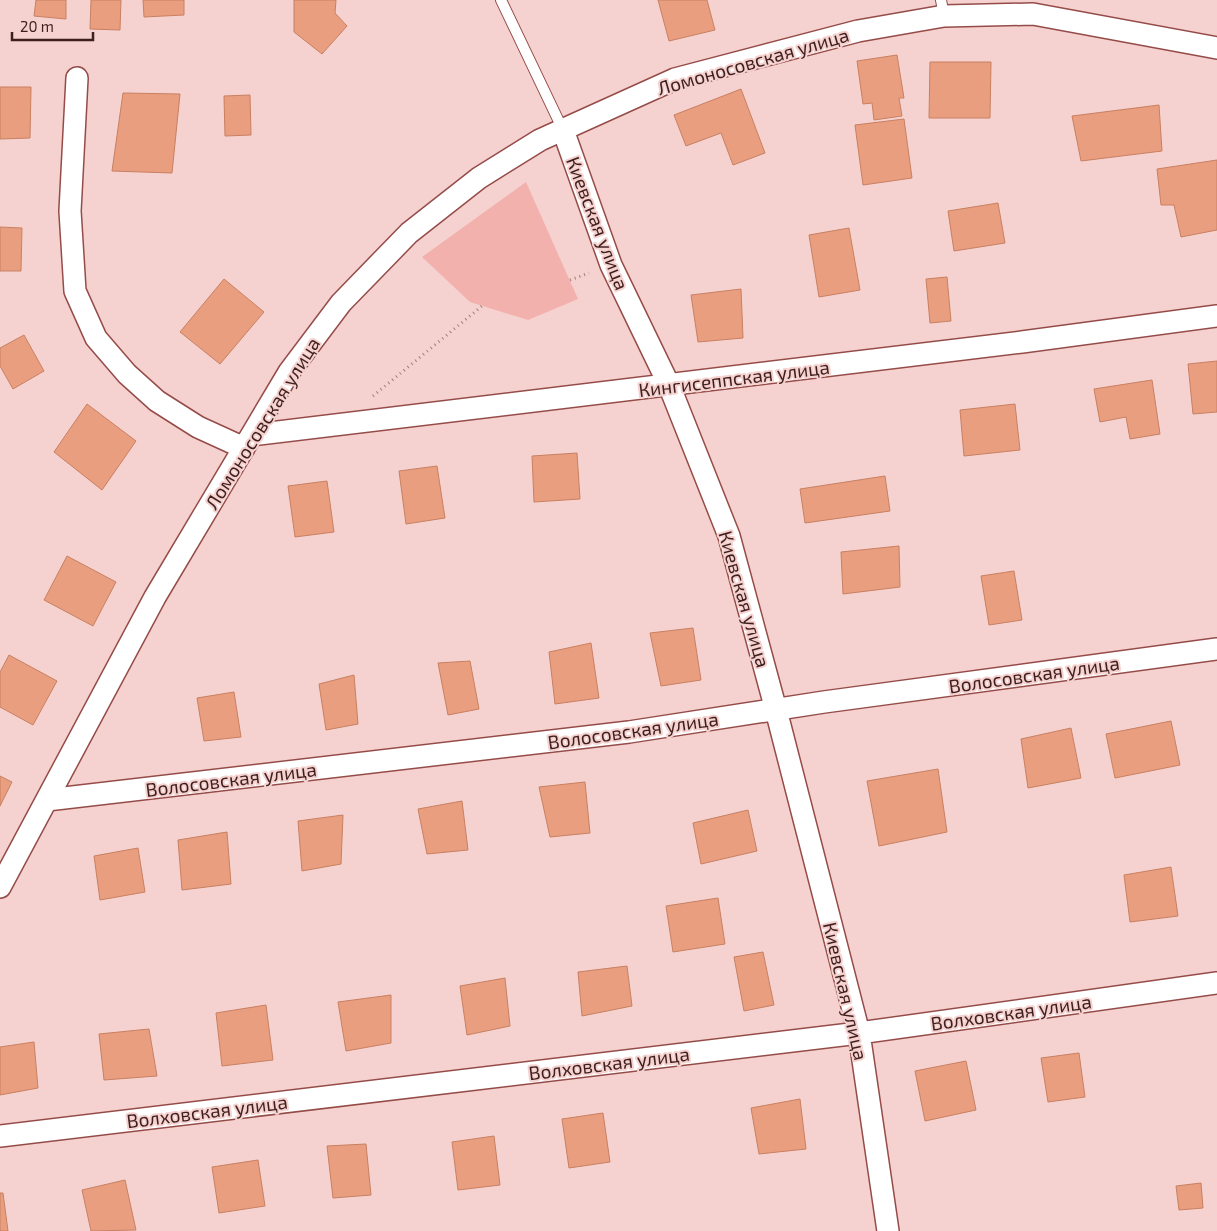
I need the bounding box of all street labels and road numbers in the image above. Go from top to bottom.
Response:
street label: Ломоносовская улица [655,23,852,100]
street label: Киевская улица [561,153,634,293]
street label: Ломоносовская улица [200,333,325,514]
street label: Кингисеппская улица [637,355,831,402]
street label: Киевская улица [714,528,775,670]
street label: Волосовская улица [947,651,1121,698]
street label: Волосовская улица [546,707,720,754]
street label: Волосовская улица [144,757,318,802]
street label: Киевская улица [818,920,873,1062]
street label: Волховская улица [929,989,1093,1036]
street label: Волховская улица [527,1042,691,1085]
street label: Волховская улица [125,1090,289,1133]

